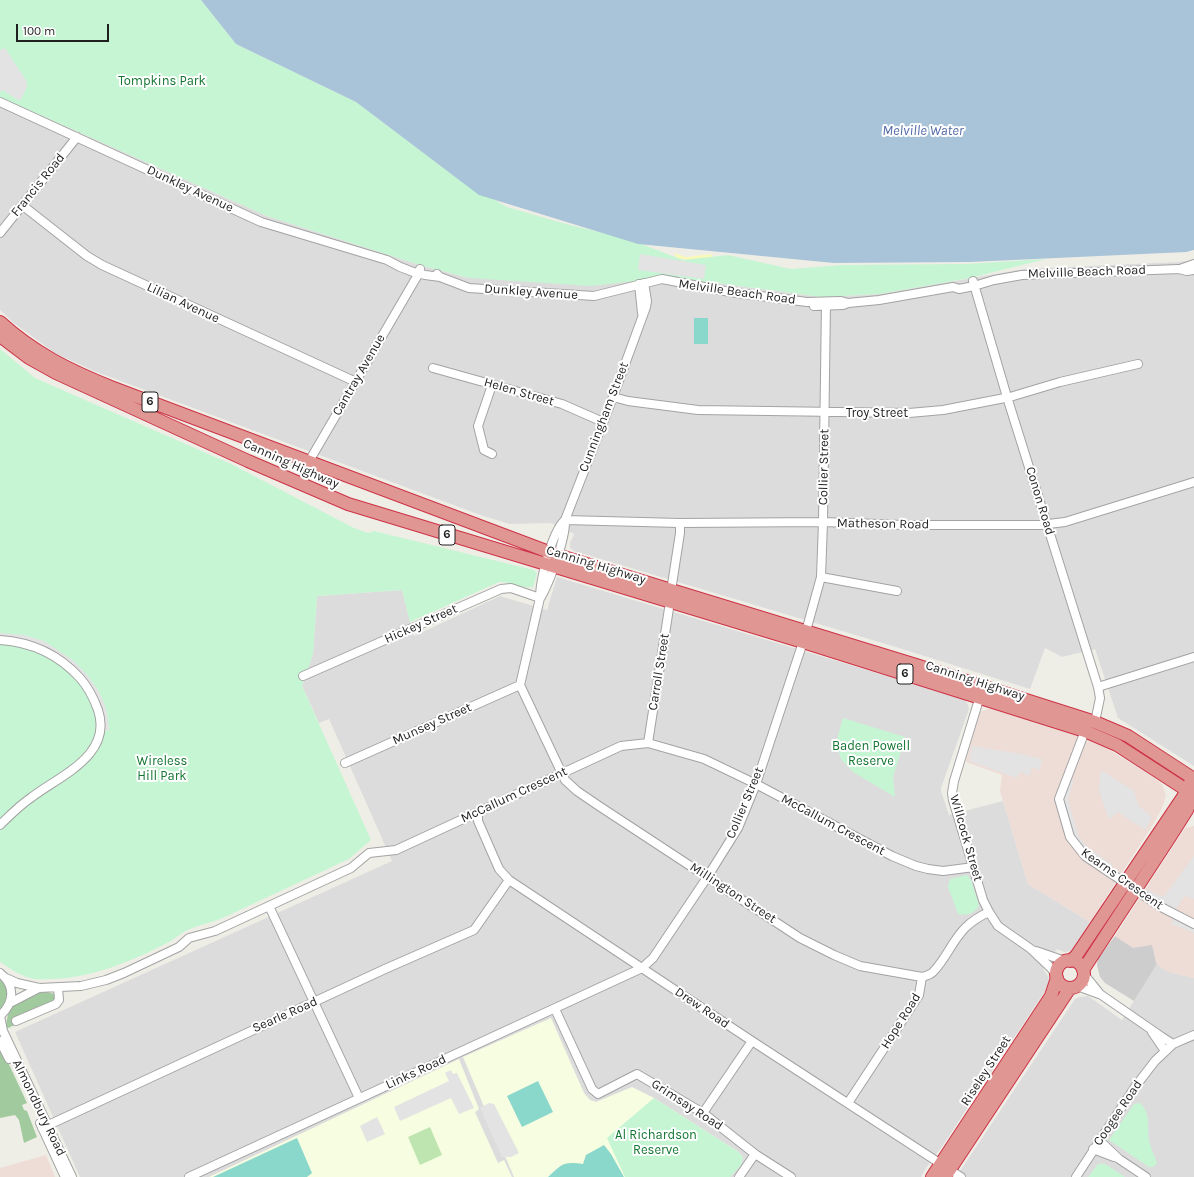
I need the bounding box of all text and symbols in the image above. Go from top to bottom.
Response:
scale bar [18,16,111,42]
text: 100 m [23,24,55,38]
park label: Tompkins Park [118,73,206,89]
water label: Melville Water [882,123,964,139]
street label: Francis Road [8,150,68,220]
street label: Dunkley Avenue [144,162,236,216]
street label: Melville Beach Road [1028,262,1146,282]
street label: Melville Beach Road [677,276,797,308]
street label: Lilian Avenue [144,279,222,327]
street label: Dunkley Avenue [484,281,578,303]
street label: Cantray Avenue [329,331,389,419]
street label: Cunningham Street [576,360,632,474]
street label: Helen Street [482,375,556,409]
road number: 6 [142,392,158,412]
street label: Troy Street [846,405,908,421]
street label: Collier Street [816,429,832,505]
street label: Canning Highway [241,436,341,492]
street label: Conon Road [1022,465,1058,537]
street label: Matheson Road [837,515,929,533]
road number: 6 [439,525,455,545]
street label: Canning Highway [544,542,648,588]
street label: Hickey Street [382,601,460,647]
street label: Carroll Street [645,632,673,712]
street label: Canning Highway [923,658,1027,704]
road number: 6 [897,664,913,684]
street label: Munsey Street [390,700,474,748]
park label: Baden Powell Reserve [832,738,910,769]
park label: Wireless Hill Park [137,753,187,784]
street label: McCallum Crescent [458,764,570,826]
street label: Collier Street [723,765,767,841]
street label: McCallum Crescent [778,791,888,859]
street label: Willcock Street [946,793,986,883]
street label: Kearns Crescent [1078,845,1166,913]
street label: Millington Street [687,859,779,927]
street label: Drew Road [672,984,732,1032]
street label: Hope Road [878,990,924,1052]
street label: Searle Road [250,994,320,1036]
street label: Riseley Street [958,1033,1014,1109]
street label: Links Road [383,1051,449,1093]
street label: Almondbury Road [9,1057,69,1159]
street label: Grimsay Road [648,1076,726,1134]
street label: Coogee Road [1090,1077,1146,1149]
park label: Al Richardson Reserve [615,1127,697,1158]

